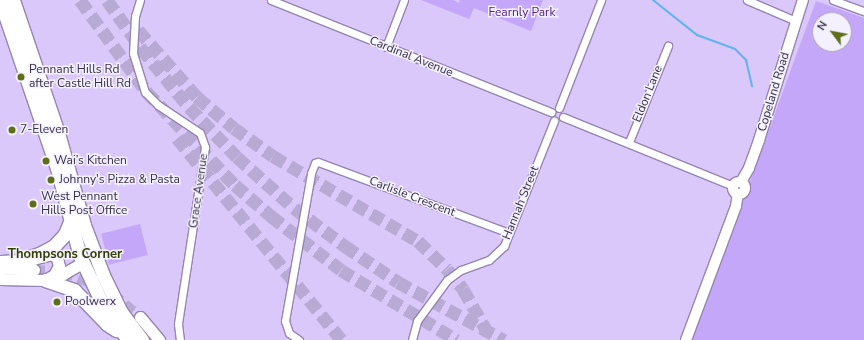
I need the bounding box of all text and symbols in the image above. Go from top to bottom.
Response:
park label: Fearnly Park [489,6,555,20]
north arrow [812,12,852,52]
text: N [814,18,831,33]
street label: Cardinal Avenue [367,34,455,80]
street label: Copeland Road [755,50,793,134]
place label: Pennant Hills Rd after Castle Hill Rd [29,63,131,91]
street label: Eldon Lane [630,63,666,125]
marker: Pennant Hills Rd after Castle Hill Rd [16,72,26,82]
place label: 7-Eleven [20,123,68,137]
marker: 7-Eleven [7,125,17,135]
street label: Grace Avenue [187,153,211,229]
place label: Wai’s Kitchen [54,154,127,168]
marker: Wai’s Kitchen [41,156,51,166]
street label: Hannah Street [500,164,542,242]
place label: Johnny's Pizza & Pasta [59,173,180,187]
street label: Carlisle Crescent [367,174,457,220]
marker: Johnny's Pizza & Pasta [46,175,56,185]
place label: West Pennant Hills Post Office [41,190,127,218]
marker: West Pennant Hills Post Office [28,199,38,209]
district label: Thompsons Corner [8,246,122,262]
place label: Poolwerx [65,295,116,309]
marker: Poolwerx [52,297,62,307]

